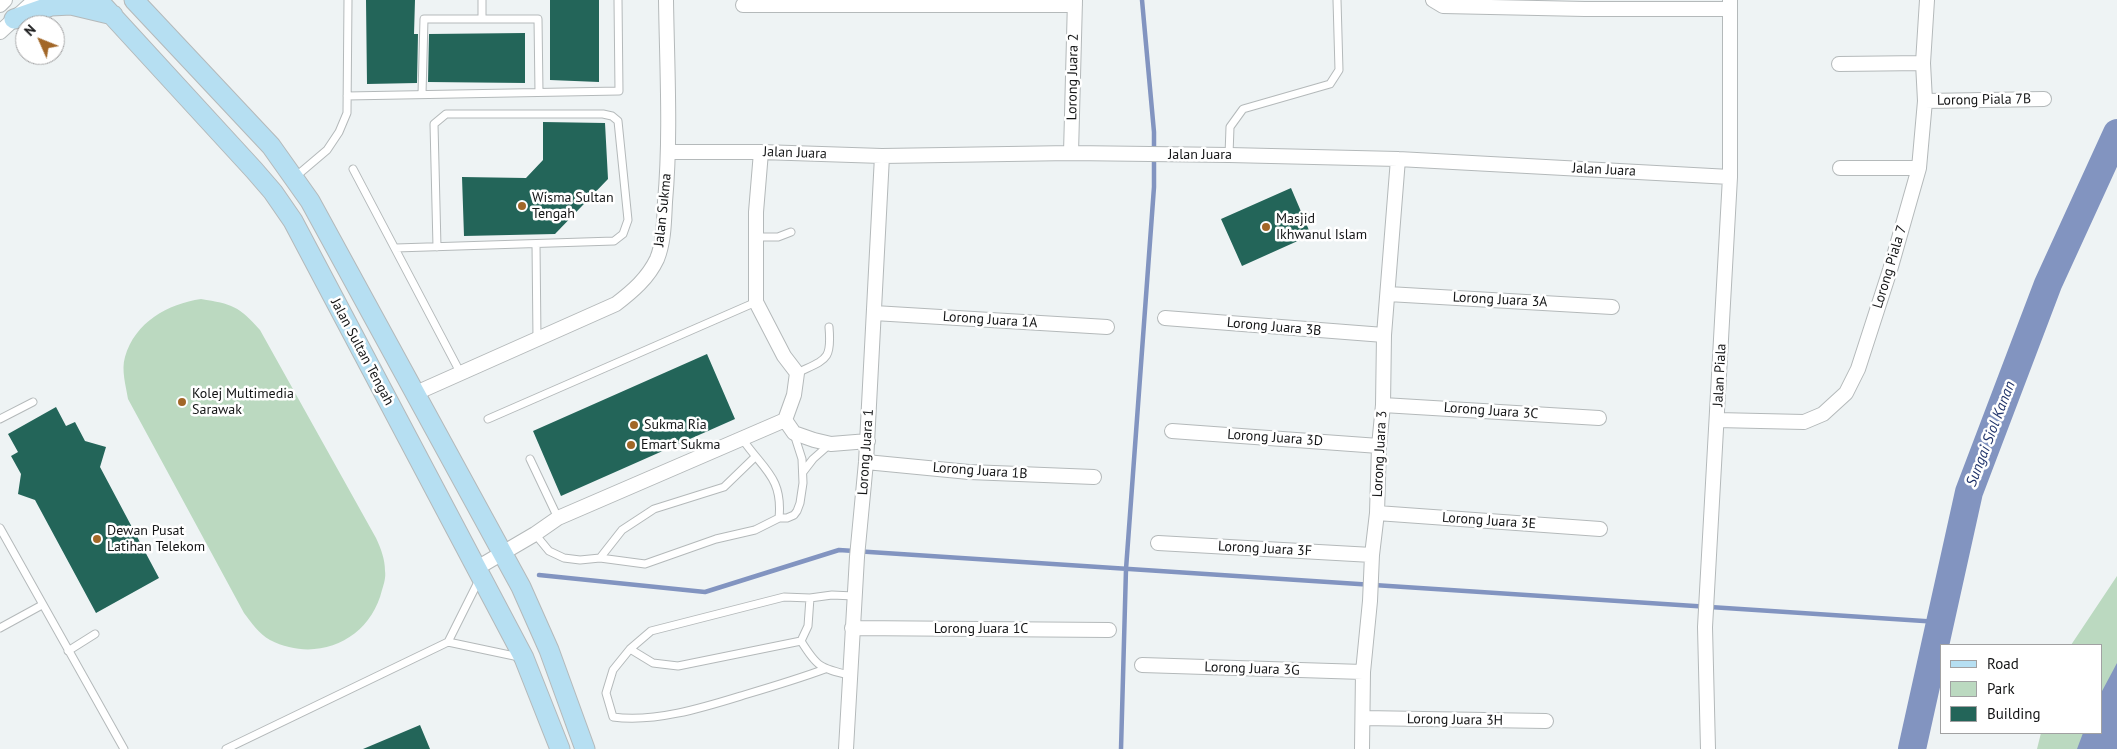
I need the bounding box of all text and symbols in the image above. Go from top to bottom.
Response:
north arrow [15,15,65,65]
text: N [20,21,40,40]
street label: Lorong Juara 2 [1064,33,1082,121]
street label: Lorong Piala 7B [1937,91,2031,109]
street label: Jalan Juara [763,143,827,163]
street label: Jalan Juara [1168,147,1232,163]
street label: Jalan Juara [1572,160,1636,180]
street label: Jalan Sukma [651,173,675,247]
place label: Wisma Sultan Tengah [532,190,614,222]
marker: Wisma Sultan Tengah [516,200,528,212]
place label: Masjid Ikhwanul Islam [1276,211,1367,243]
marker: Masjid Ikhwanul Islam [1260,221,1272,233]
street label: Lorong Piala 7 [1869,223,1911,311]
street label: Lorong Juara 3A [1452,289,1548,311]
street label: Jalan Sultan Tengah [327,296,397,408]
street label: Lorong Juara 1A [942,308,1038,332]
street label: Lorong Juara 3B [1226,314,1322,340]
street label: Jalan Piala [1710,343,1730,407]
water label: Sungai Siol Kanan [1963,379,2019,489]
place label: Kolej Multimedia Sarawak [192,386,294,418]
marker: Kolej Multimedia Sarawak [176,396,188,408]
street label: Lorong Juara 3C [1443,399,1539,423]
street label: Lorong Juara 1 [855,408,877,496]
street label: Lorong Juara 3 [1369,410,1391,498]
place label: Sukma Ria [644,417,707,433]
marker: Sukma Ria [628,419,640,431]
street label: Lorong Juara 3D [1227,426,1323,450]
place label: Emart Sukma [641,437,720,453]
marker: Emart Sukma [625,439,637,451]
street label: Lorong Juara 1B [932,459,1028,483]
street label: Lorong Juara 3E [1441,509,1537,533]
place label: Dewan Pusat Latihan Telekom [107,523,205,556]
marker: Dewan Pusat Latihan Telekom [91,533,103,545]
street label: Lorong Juara 3F [1218,538,1312,560]
street label: Lorong Juara 1C [934,621,1028,637]
legend [1940,644,2102,734]
text: Road [1987,654,2019,673]
street label: Lorong Juara 3G [1204,659,1300,679]
text: Park [1987,679,2015,698]
text: Building [1987,704,2041,723]
street label: Lorong Juara 3H [1407,711,1503,729]

